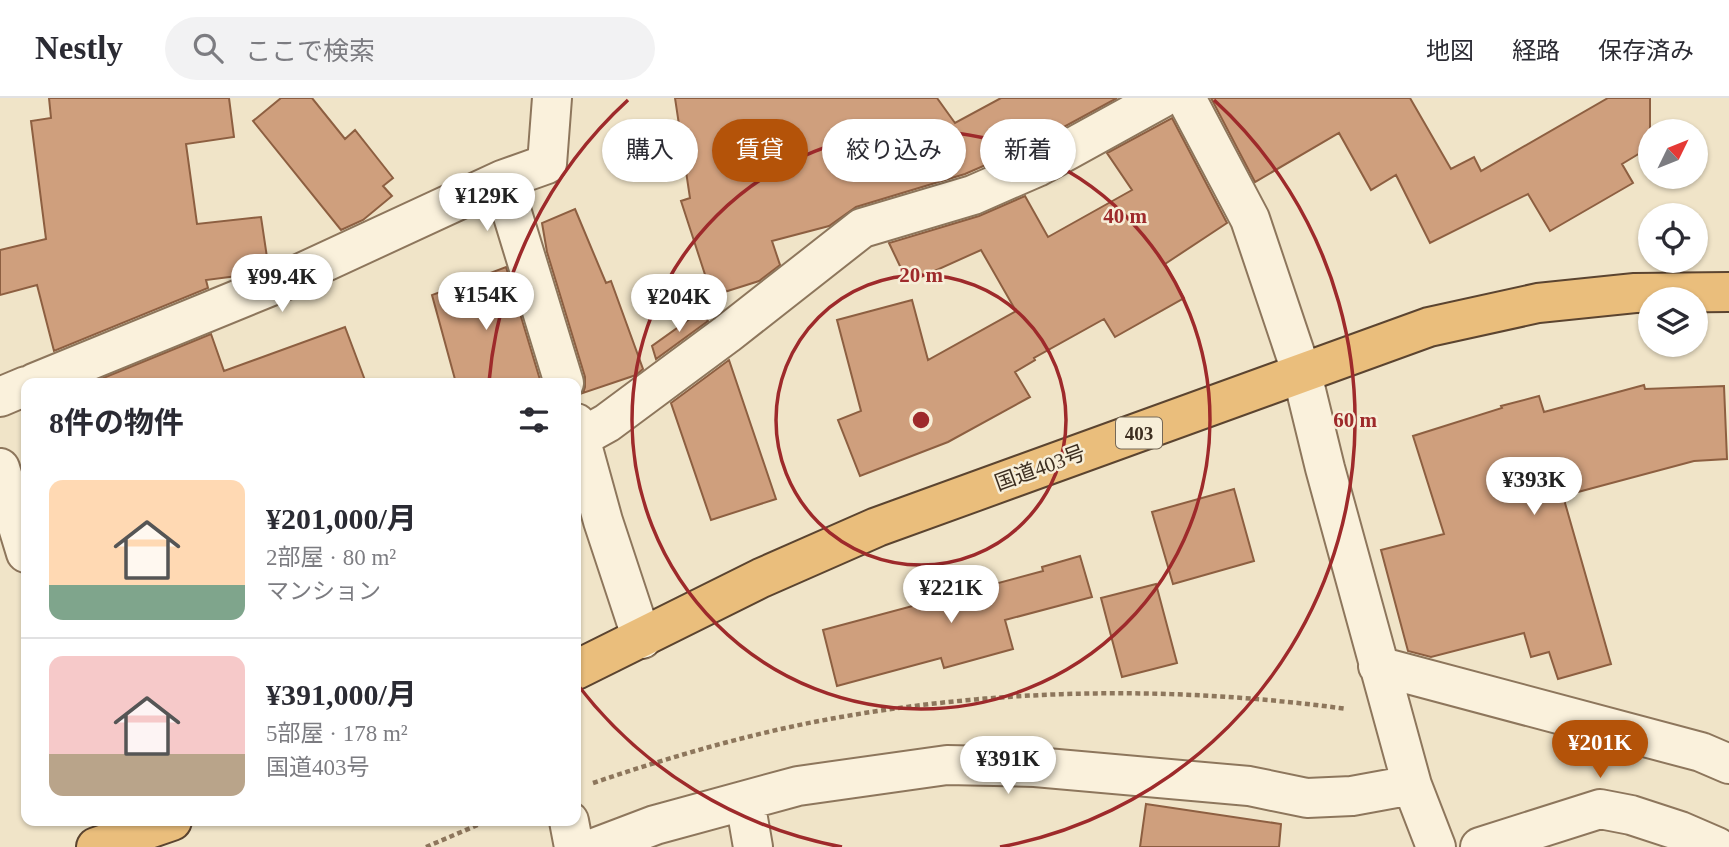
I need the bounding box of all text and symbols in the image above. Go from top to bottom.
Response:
search box [165,17,655,80]
icon: search [189,29,227,67]
text: Nestly [35,30,123,66]
text: ここで検索 [245,37,375,66]
text: 地図 [1426,38,1474,64]
text: 経路 [1512,38,1560,64]
text: 保存済み [1598,38,1694,64]
chip: 購入 [602,119,698,182]
chip: 賃貸 [712,119,808,182]
chip: 絞り込み [822,119,966,182]
chip: 新着 [980,119,1076,182]
north arrow [1638,119,1708,189]
map controls [1638,119,1708,357]
pin: ¥129K [438,174,536,233]
text: ¥129K [455,183,519,208]
button: locate [1638,203,1708,273]
text: 40 m [1103,204,1147,228]
pin: ¥99.4K [225,254,339,314]
text: 20 m [899,263,943,287]
text: ¥99.4K [247,264,317,289]
pin: ¥154K [437,272,535,332]
pin: ¥204K [630,274,728,334]
text: ¥154K [454,282,518,307]
text: ¥204K [647,284,711,309]
button: layers [1638,287,1708,357]
icon: filters [515,401,553,439]
text: 8件の物件 [49,406,184,439]
centre of rings [909,408,933,432]
text: 60 m [1333,408,1377,432]
road number: 403 [1116,418,1162,448]
street label: 国道403号 [991,441,1089,495]
pin: ¥393K [1485,458,1583,517]
text: ¥393K [1502,467,1566,492]
text: ¥201,000/月 [266,502,417,535]
icon: home [105,508,189,592]
text: 2部屋 · 80 m² [266,545,396,570]
pin: ¥221K [902,566,1000,625]
text: ¥221K [919,575,983,600]
text: マンション [266,579,381,604]
text: ¥391,000/月 [266,678,417,711]
icon: home [105,684,189,768]
pin: ¥201K [1551,720,1649,780]
text: 5部屋 · 178 m² [266,721,408,746]
text: ¥201K [1568,730,1632,755]
pin: ¥391K [959,736,1057,796]
text: ¥391K [976,746,1040,771]
text: 国道403号 [266,755,370,780]

